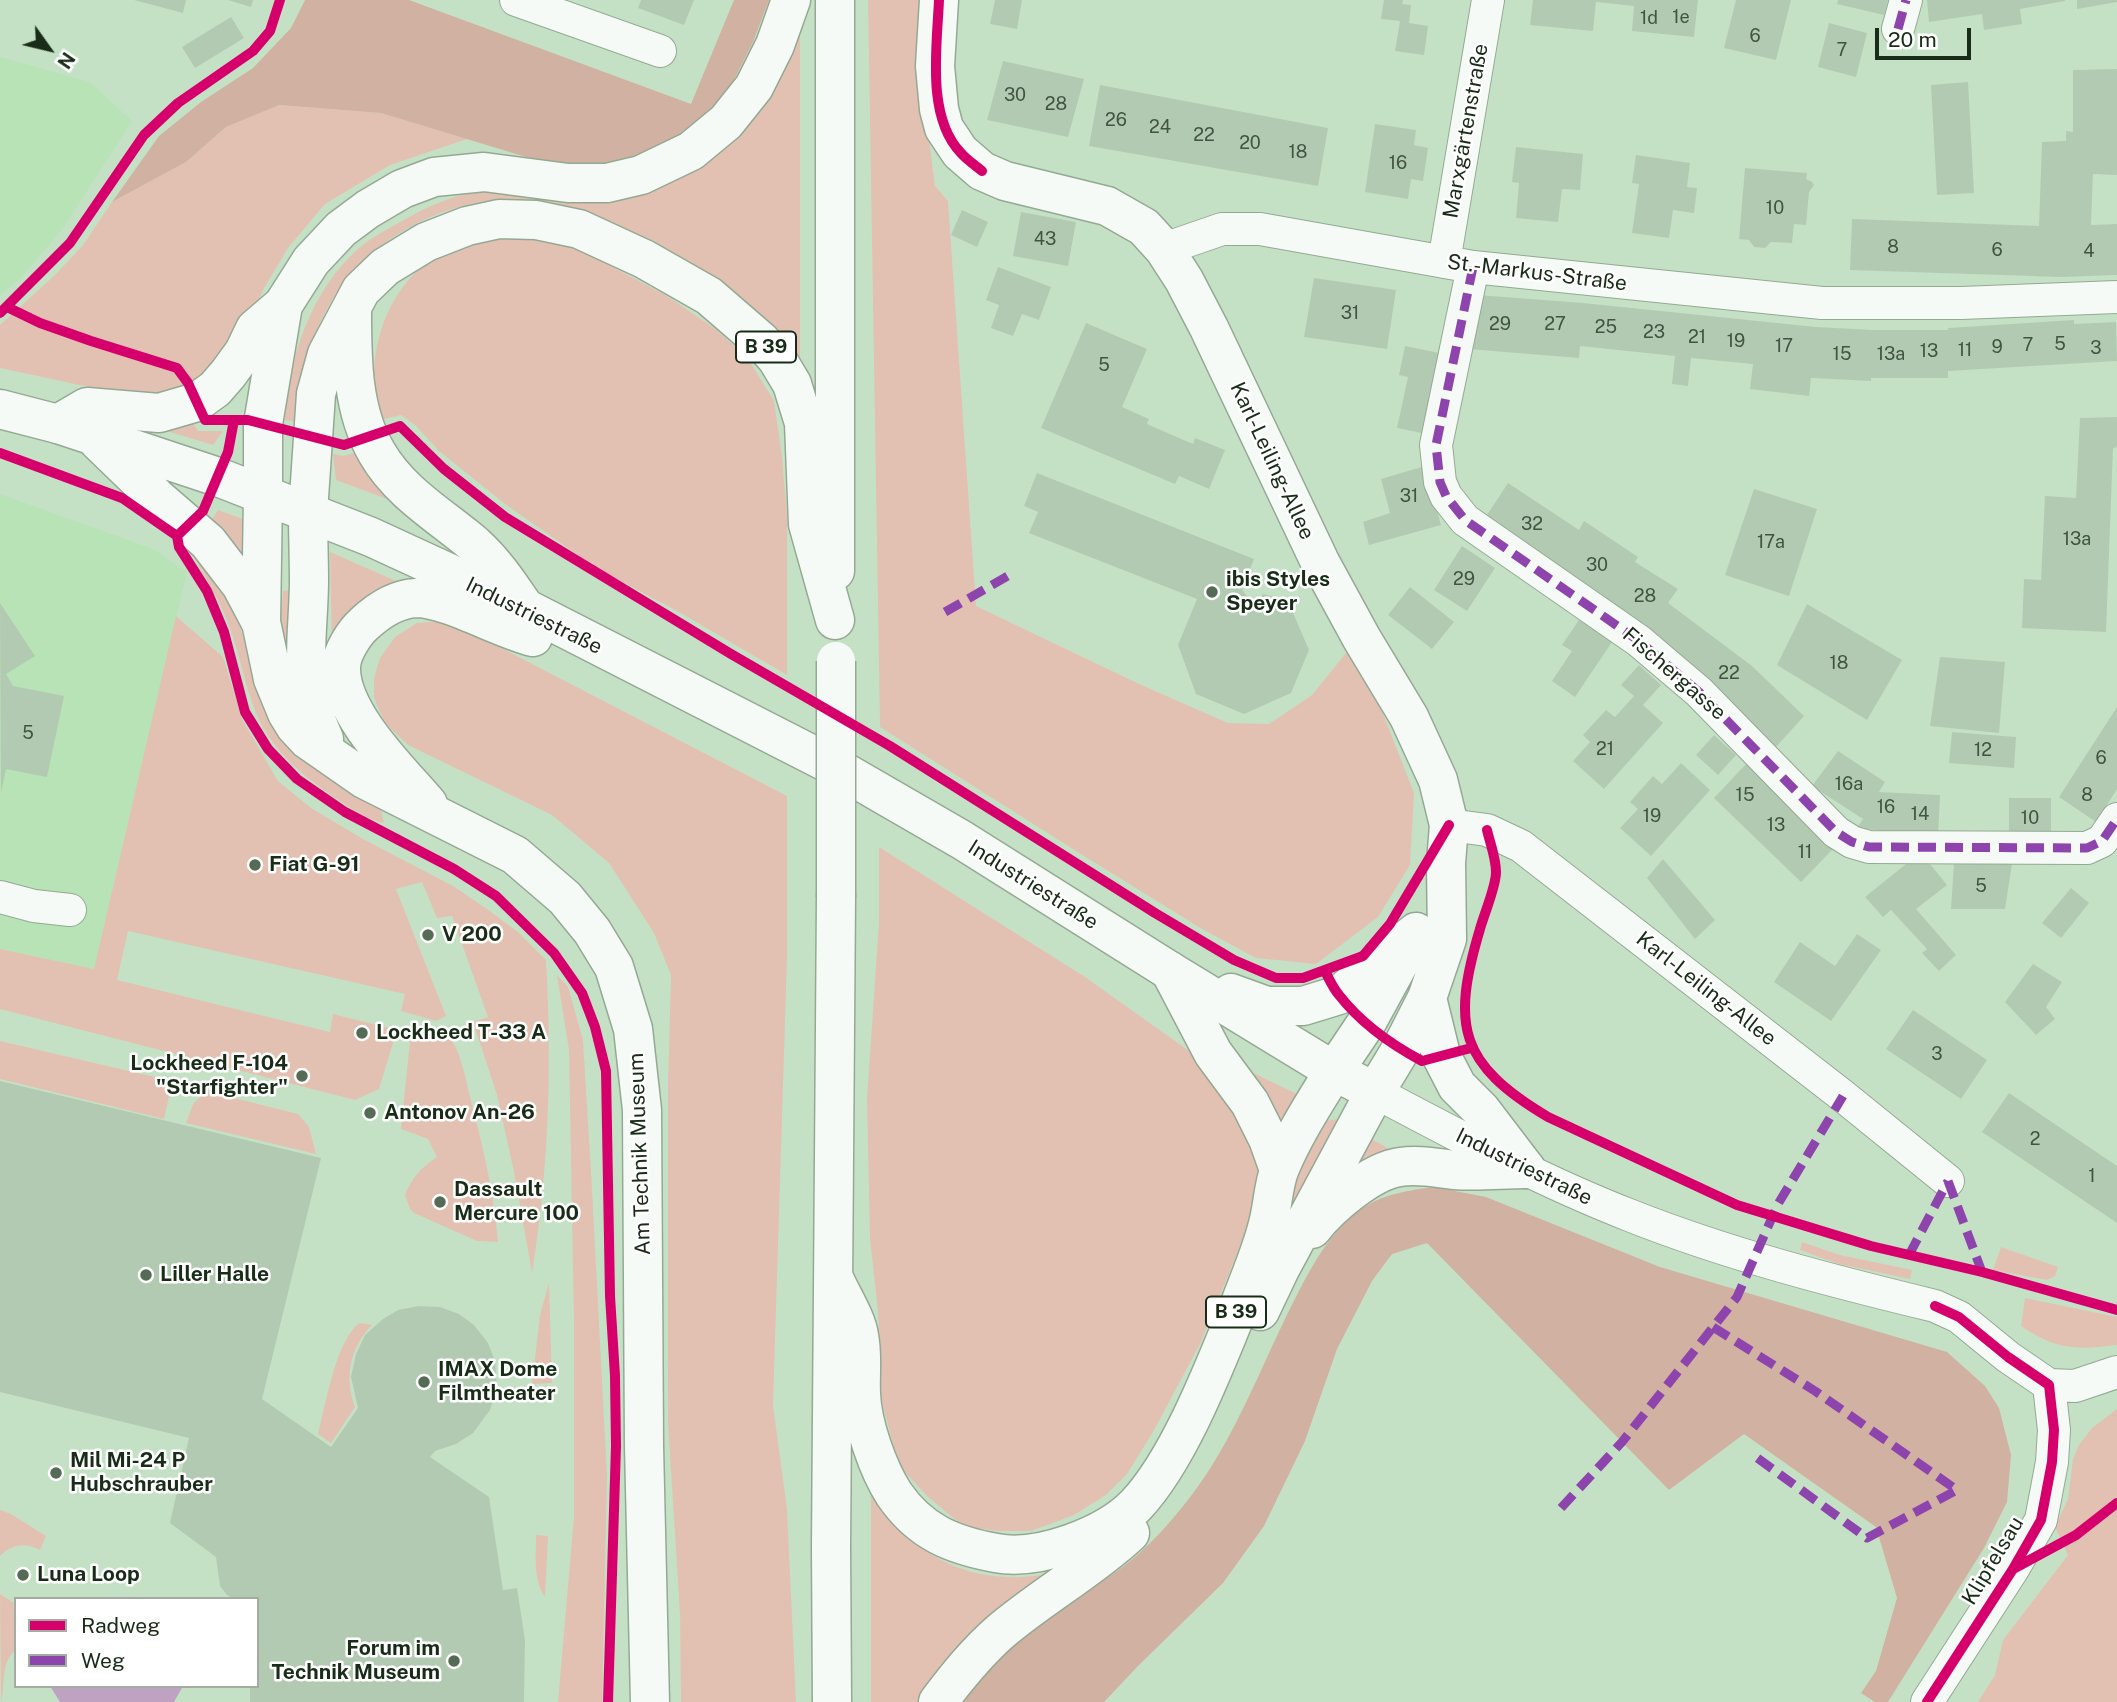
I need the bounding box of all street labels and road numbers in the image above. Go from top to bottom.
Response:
street label: Marxgärtenstraße [1438,42,1494,220]
street label: St.-Markus-Straße [1446,249,1628,297]
road number: B 39 [736,332,796,362]
street label: Karl-Leiling-Allee [1224,378,1320,544]
street label: Industriestraße [462,572,606,660]
street label: Fischergasse [1617,622,1731,726]
street label: Industriestraße [963,835,1103,935]
street label: Karl-Leiling-Allee [1631,927,1781,1051]
street label: Am Technik Museum [624,1052,656,1256]
street label: Industriestraße [1452,1123,1596,1211]
road number: B 39 [1206,1296,1266,1328]
street label: Klipfelsau [1957,1512,2029,1610]

